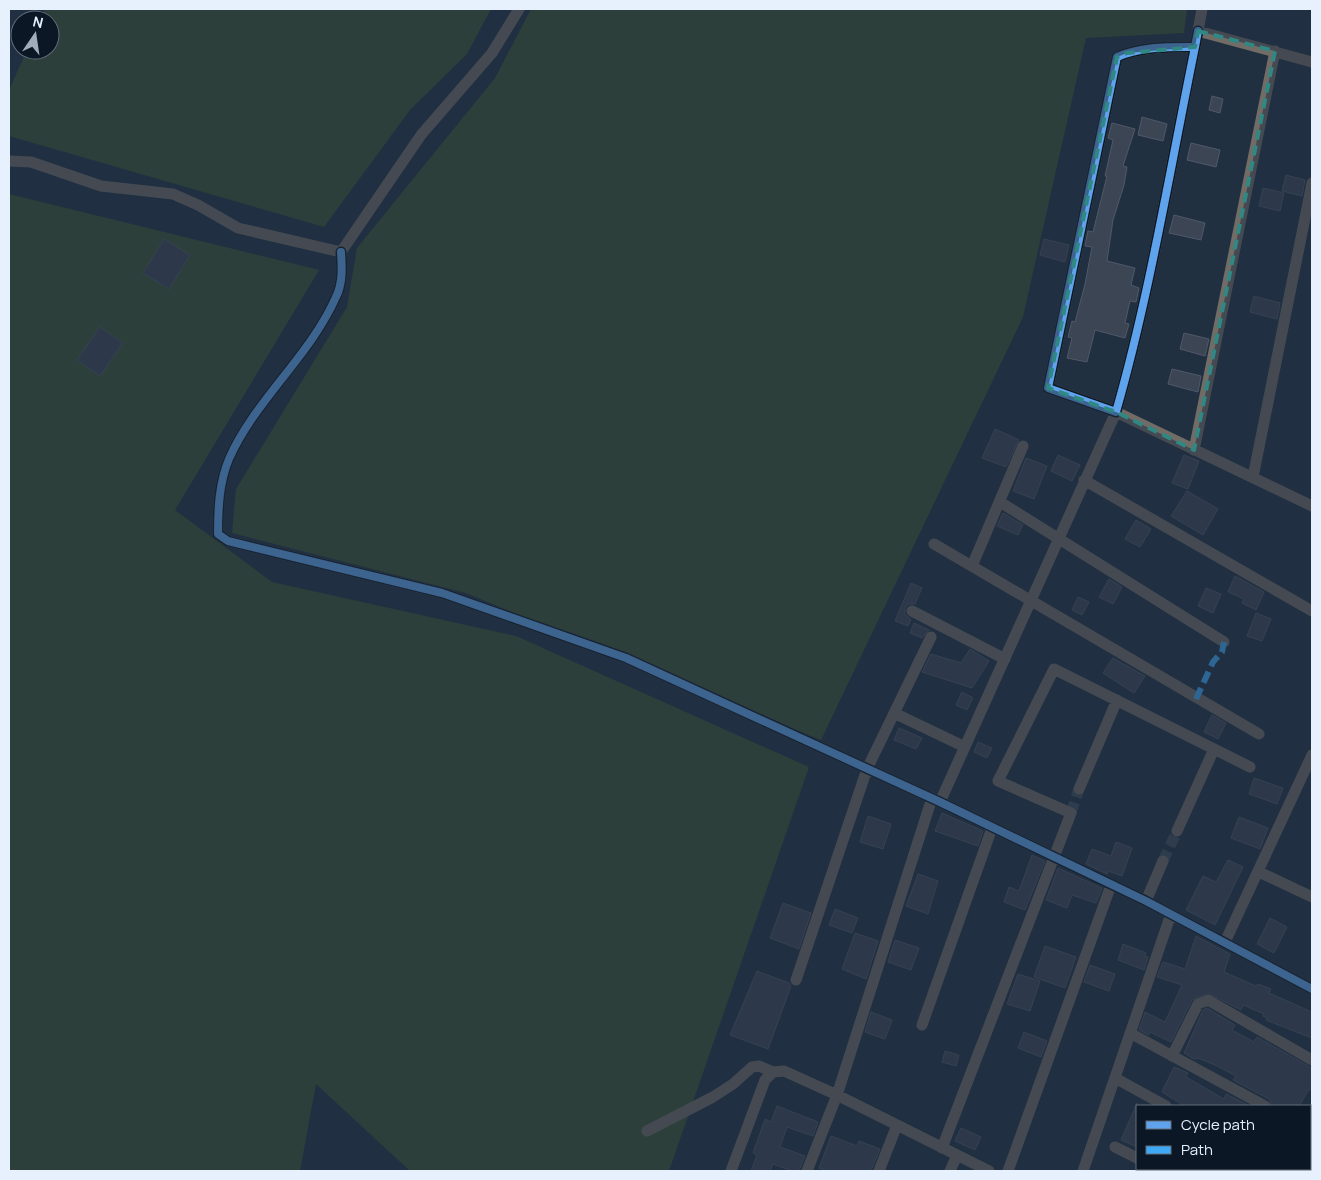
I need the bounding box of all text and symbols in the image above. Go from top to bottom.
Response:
north arrow [10,10,60,60]
text: N [31,11,45,32]
legend [1136,1105,1311,1170]
text: Cycle path [1181,1114,1255,1135]
text: Path [1181,1139,1213,1160]

